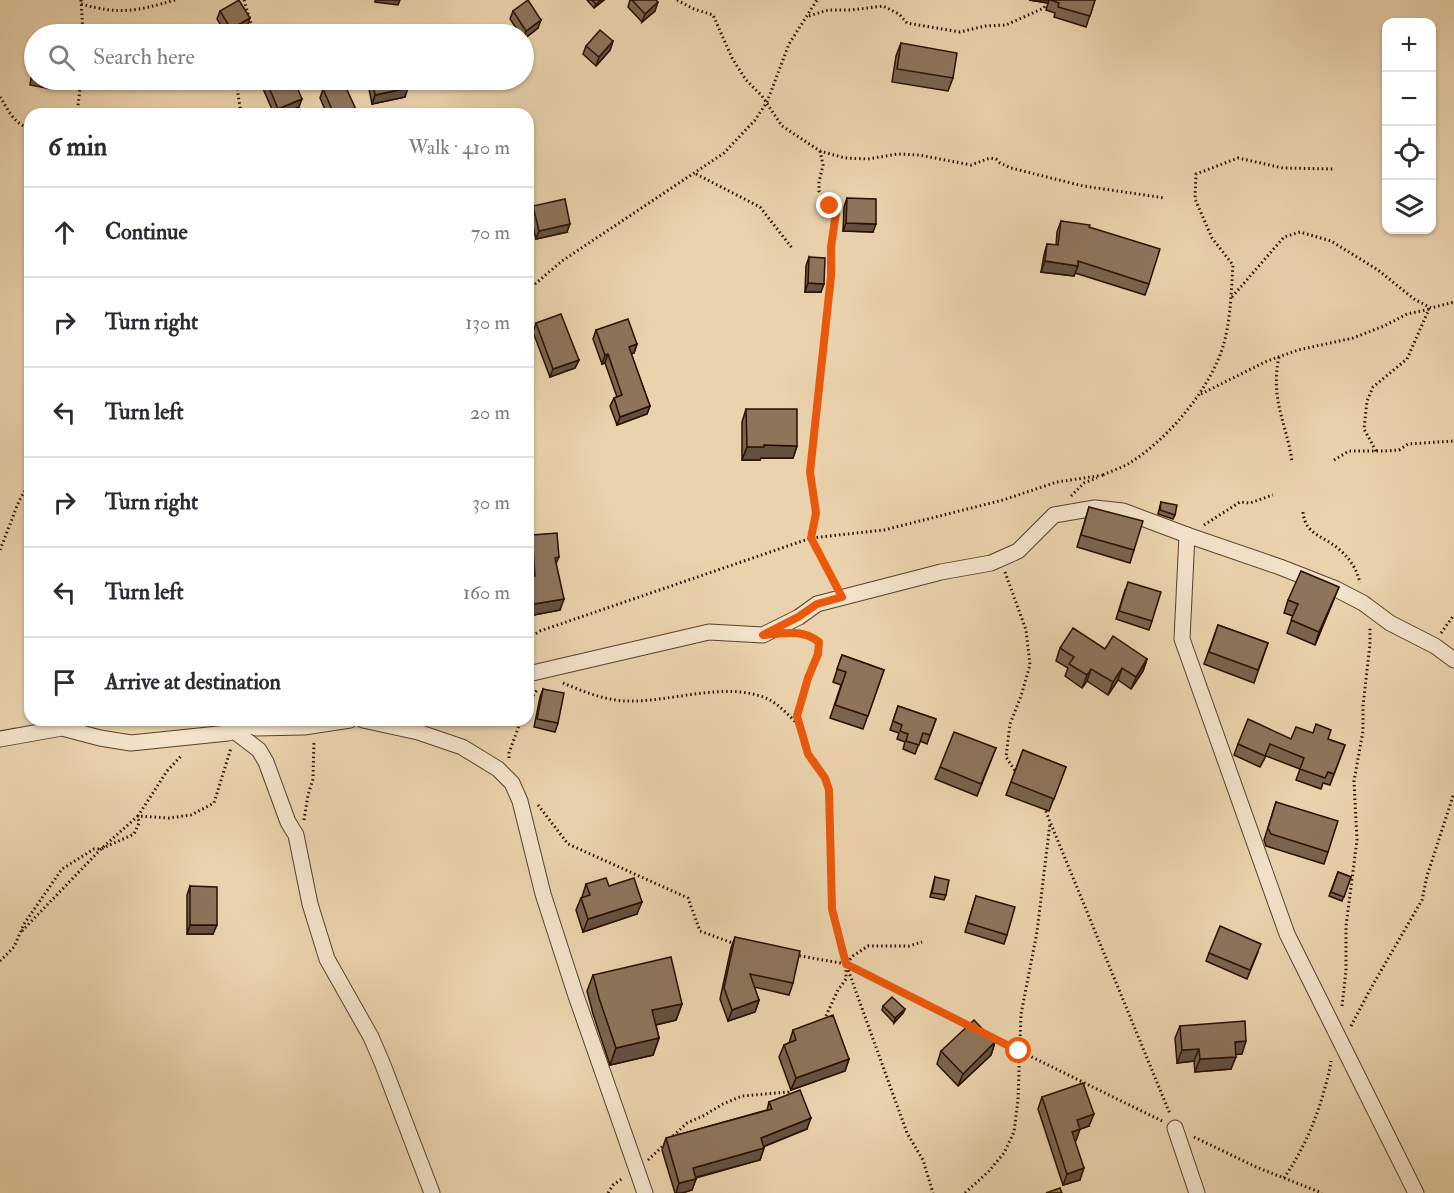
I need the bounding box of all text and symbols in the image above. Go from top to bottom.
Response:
map controls [1382,18,1436,234]
button: + [1382,18,1436,72]
search box [24,24,534,90]
icon: search [45,41,78,74]
text: Search here [93,43,195,71]
button: − [1382,72,1436,126]
button: locate [1382,126,1436,180]
text: 6 min [48,131,107,163]
text: Walk · 410 m [408,135,510,160]
button: layers [1382,180,1436,234]
route end [816,192,842,218]
icon: ahead [48,216,81,249]
text: Continue [105,218,188,246]
text: 70 m [471,220,510,245]
icon: right [48,306,81,339]
text: Turn right [105,308,198,336]
text: 130 m [465,310,510,335]
icon: left [48,396,81,429]
text: Turn left [105,398,184,426]
text: 20 m [470,400,510,425]
icon: right [48,486,81,519]
text: Turn right [105,488,198,516]
text: 30 m [472,490,510,515]
icon: left [48,576,81,609]
text: Turn left [105,578,184,606]
text: 160 m [463,580,510,605]
icon: arrive [48,666,81,699]
text: Arrive at destination [105,668,281,696]
route start [1005,1037,1031,1063]

